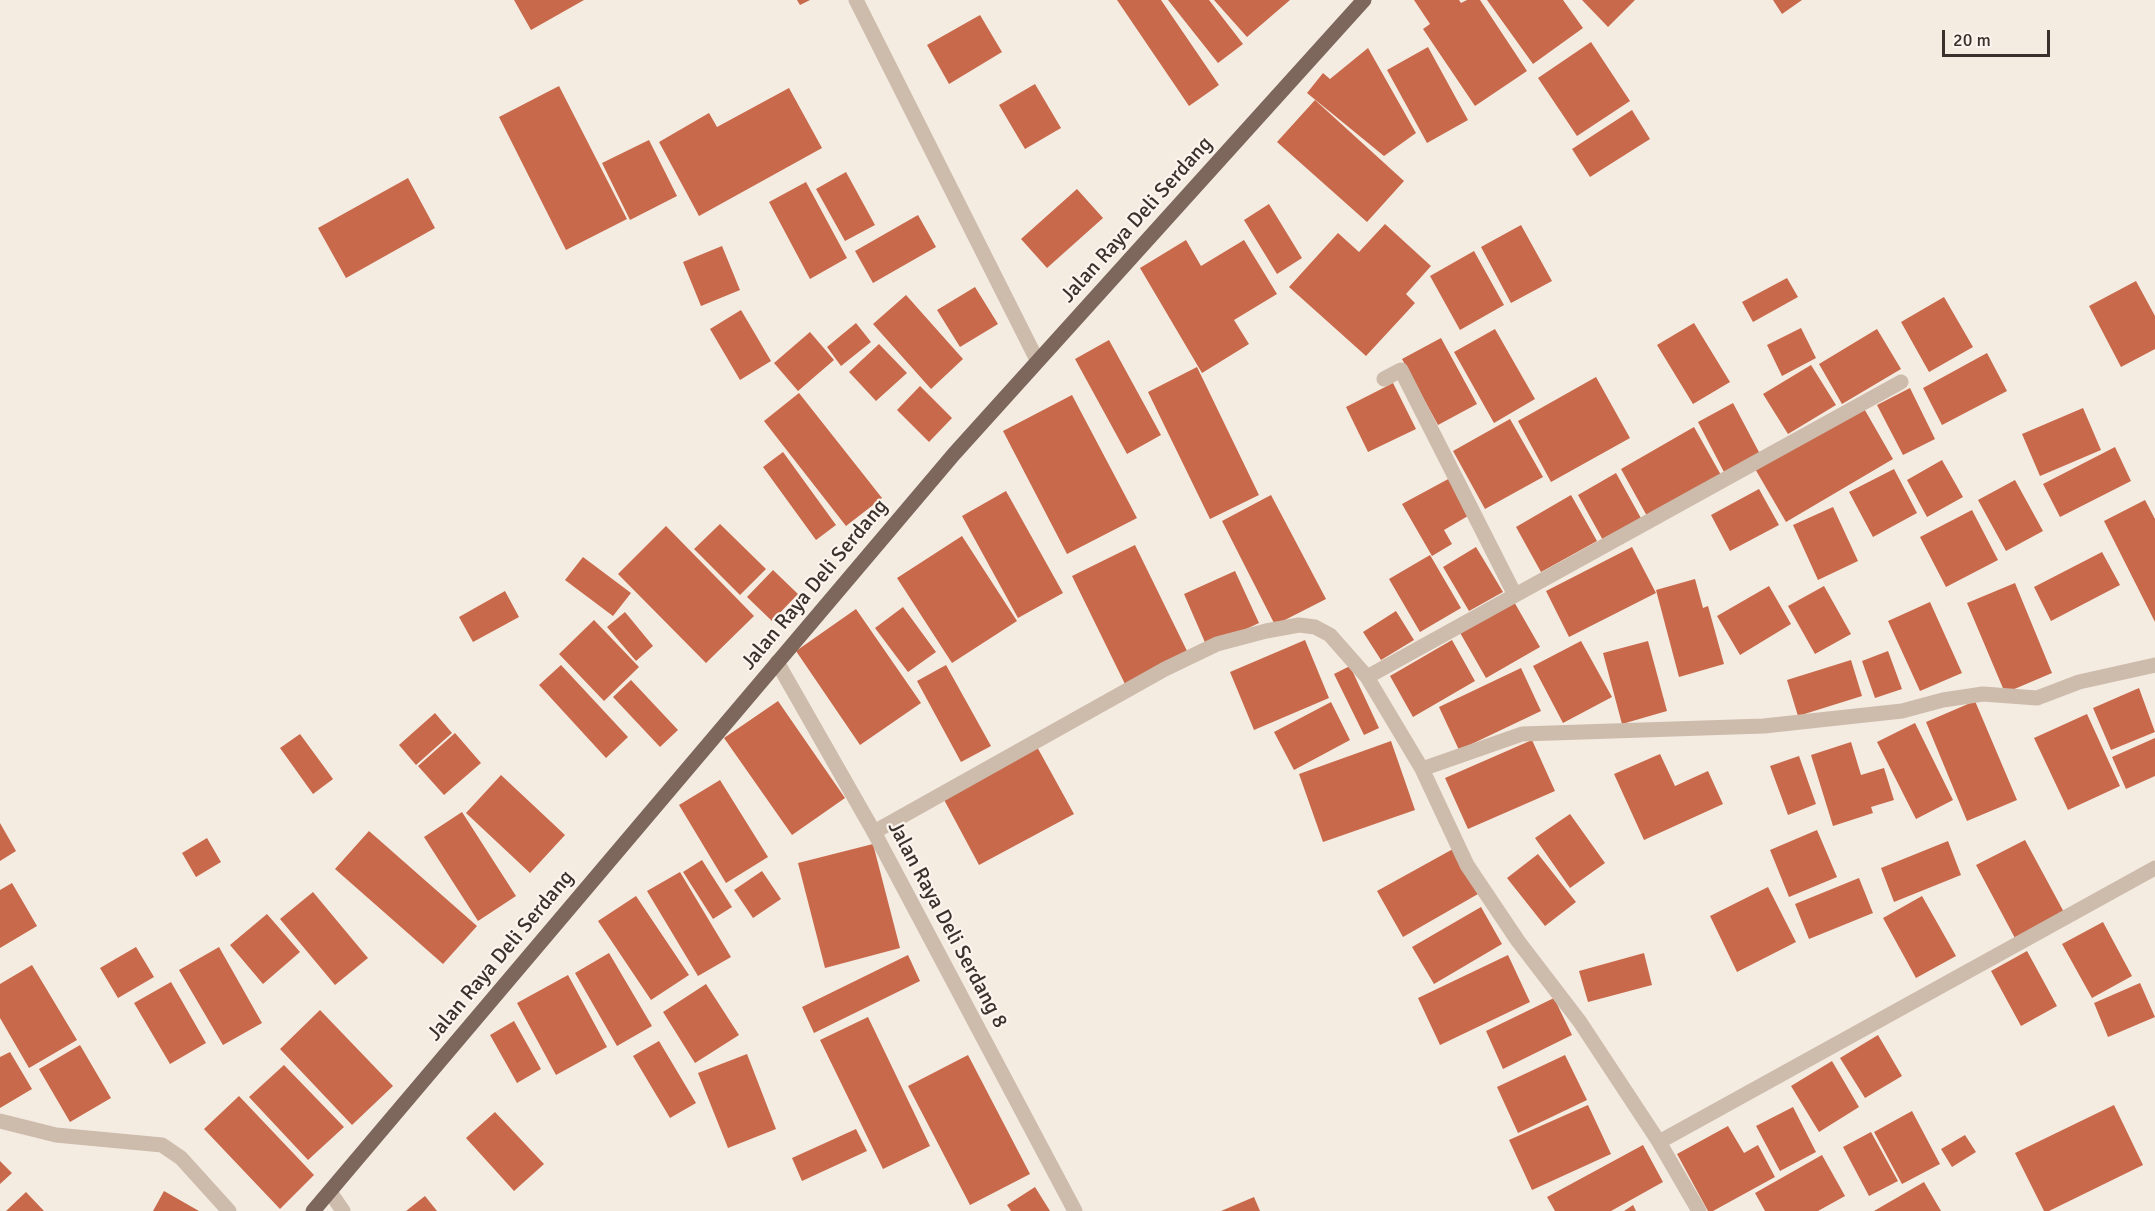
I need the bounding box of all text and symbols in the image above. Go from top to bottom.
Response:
scale bar [1945,18,2053,56]
text: 20 m [1953,29,1991,51]
street label: Jalan Raya Deli Serdang [1056,132,1218,308]
street label: Jalan Raya Deli Serdang [736,495,894,675]
street label: Jalan Raya Deli Serdang 8 [882,817,1012,1033]
street label: Jalan Raya Deli Serdang [422,866,580,1046]

